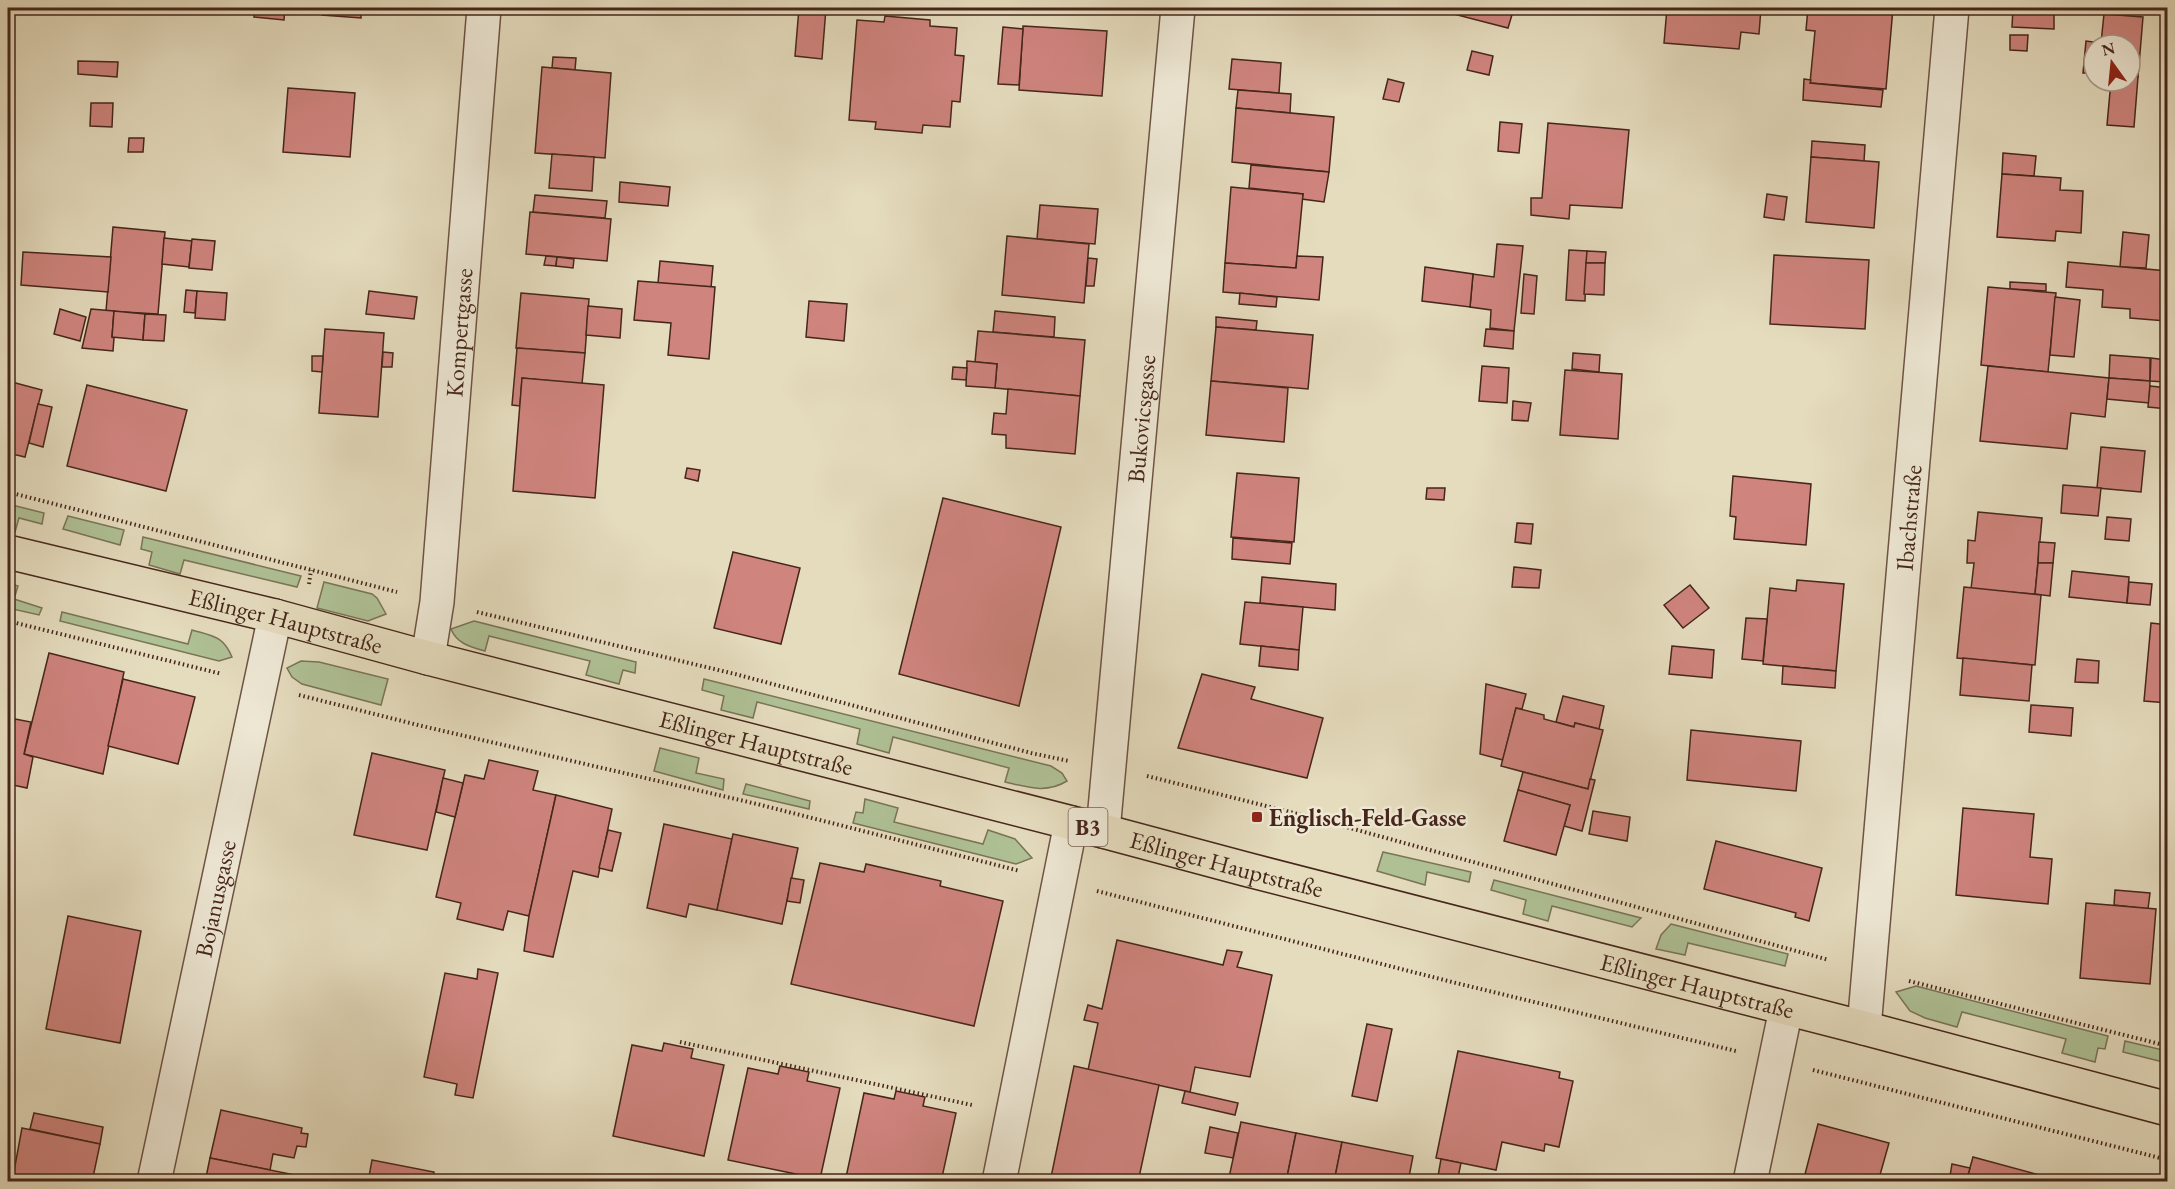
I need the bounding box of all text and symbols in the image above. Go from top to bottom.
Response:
north arrow [2082,33,2142,93]
text: N [2099,37,2117,61]
street label: Kompertgasse [438,267,479,398]
street label: Bukovicsgasse [1119,353,1162,484]
street label: Ibachstraße [1888,464,1928,572]
street label: Eßlinger Hauptstraße [186,580,386,660]
street label: Eßlinger Hauptstraße [656,702,856,782]
place label: Englisch-Feld-Gasse [1269,802,1466,834]
road number: B3 [1068,808,1108,846]
marker: Englisch-Feld-Gasse [1250,810,1264,824]
street label: Eßlinger Hauptstraße [1127,823,1327,904]
street label: Bojanusgasse [187,837,242,960]
street label: Eßlinger Hauptstraße [1597,945,1797,1025]

